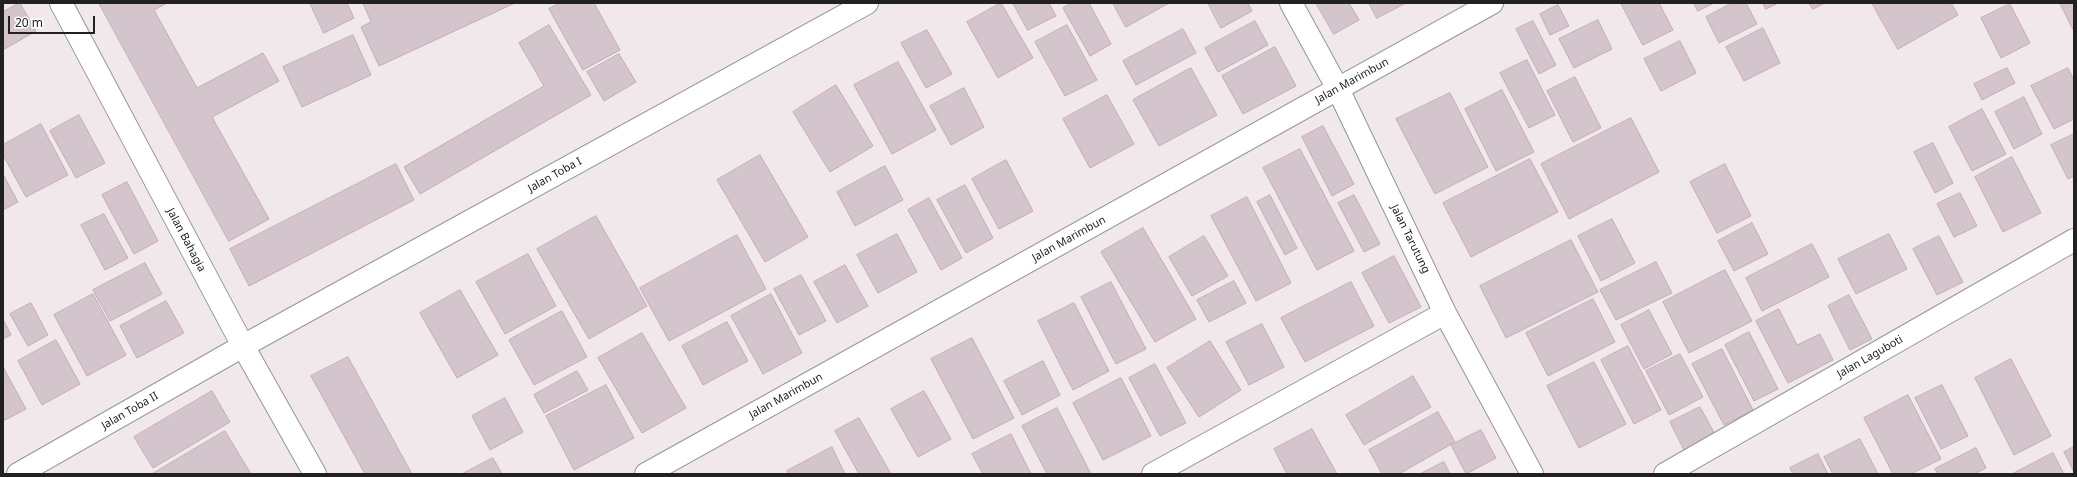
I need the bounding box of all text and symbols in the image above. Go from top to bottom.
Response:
scale bar [10,8,97,34]
text: 20 m [15,14,43,31]
street label: Jalan Marimbun [1313,55,1391,107]
street label: Jalan Toba I [526,155,584,195]
street label: Jalan Tarutung [1388,202,1432,276]
street label: Jalan Bahagia [164,206,208,274]
street label: Jalan Marimbun [1030,213,1108,265]
street label: Jalan Laguboti [1835,333,1905,381]
street label: Jalan Marimbun [747,370,825,422]
street label: Jalan Toba II [99,390,161,432]

